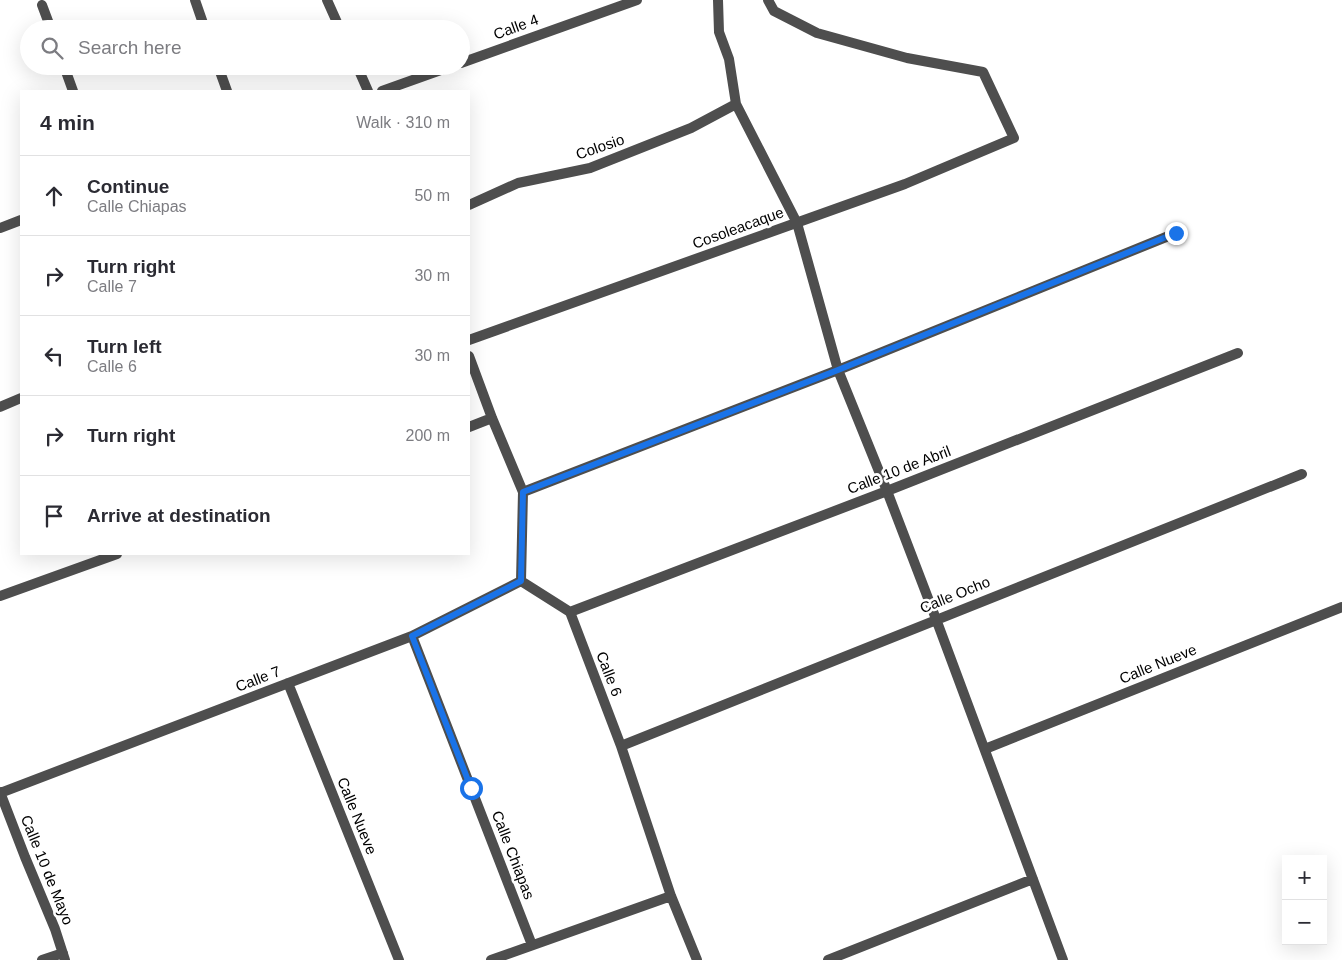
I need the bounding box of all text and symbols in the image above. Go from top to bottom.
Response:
street label: Calle 4 [491,11,541,43]
search box [20,20,470,75]
icon: search [38,34,66,62]
text: Search here [78,37,182,58]
text: 4 min [40,111,95,134]
text: Walk · 310 m [356,114,450,131]
street label: Colosio [573,130,626,163]
text: Continue [87,176,169,197]
icon: ahead [40,182,68,210]
text: 50 m [414,187,450,204]
text: Calle Chiapas [87,198,187,215]
street label: Cosoleacaque [690,203,786,252]
route end [1165,222,1188,245]
text: Turn right [87,256,175,277]
icon: right [40,262,68,290]
text: 30 m [414,267,450,284]
text: Calle 7 [87,278,137,295]
text: Turn left [87,336,162,357]
icon: left [40,342,68,370]
text: 30 m [414,347,450,364]
text: Calle 6 [87,358,137,375]
icon: right [40,422,68,450]
text: Turn right [87,425,175,446]
text: 200 m [406,427,450,444]
street label: Calle 10 de Abril [845,442,953,497]
icon: arrive [40,502,68,530]
text: Arrive at destination [87,505,271,526]
street label: Calle Ocho [917,573,992,616]
street label: Calle Nueve [1117,640,1199,687]
street label: Calle 6 [593,649,626,699]
street label: Calle 7 [233,662,283,695]
street label: Calle Nueve [334,775,381,857]
route start [460,777,483,800]
street label: Calle Chiapas [489,808,538,901]
street label: Calle 10 de Mayo [18,813,77,927]
map controls [1282,855,1327,945]
button: + [1282,855,1327,900]
button: − [1282,900,1327,945]

